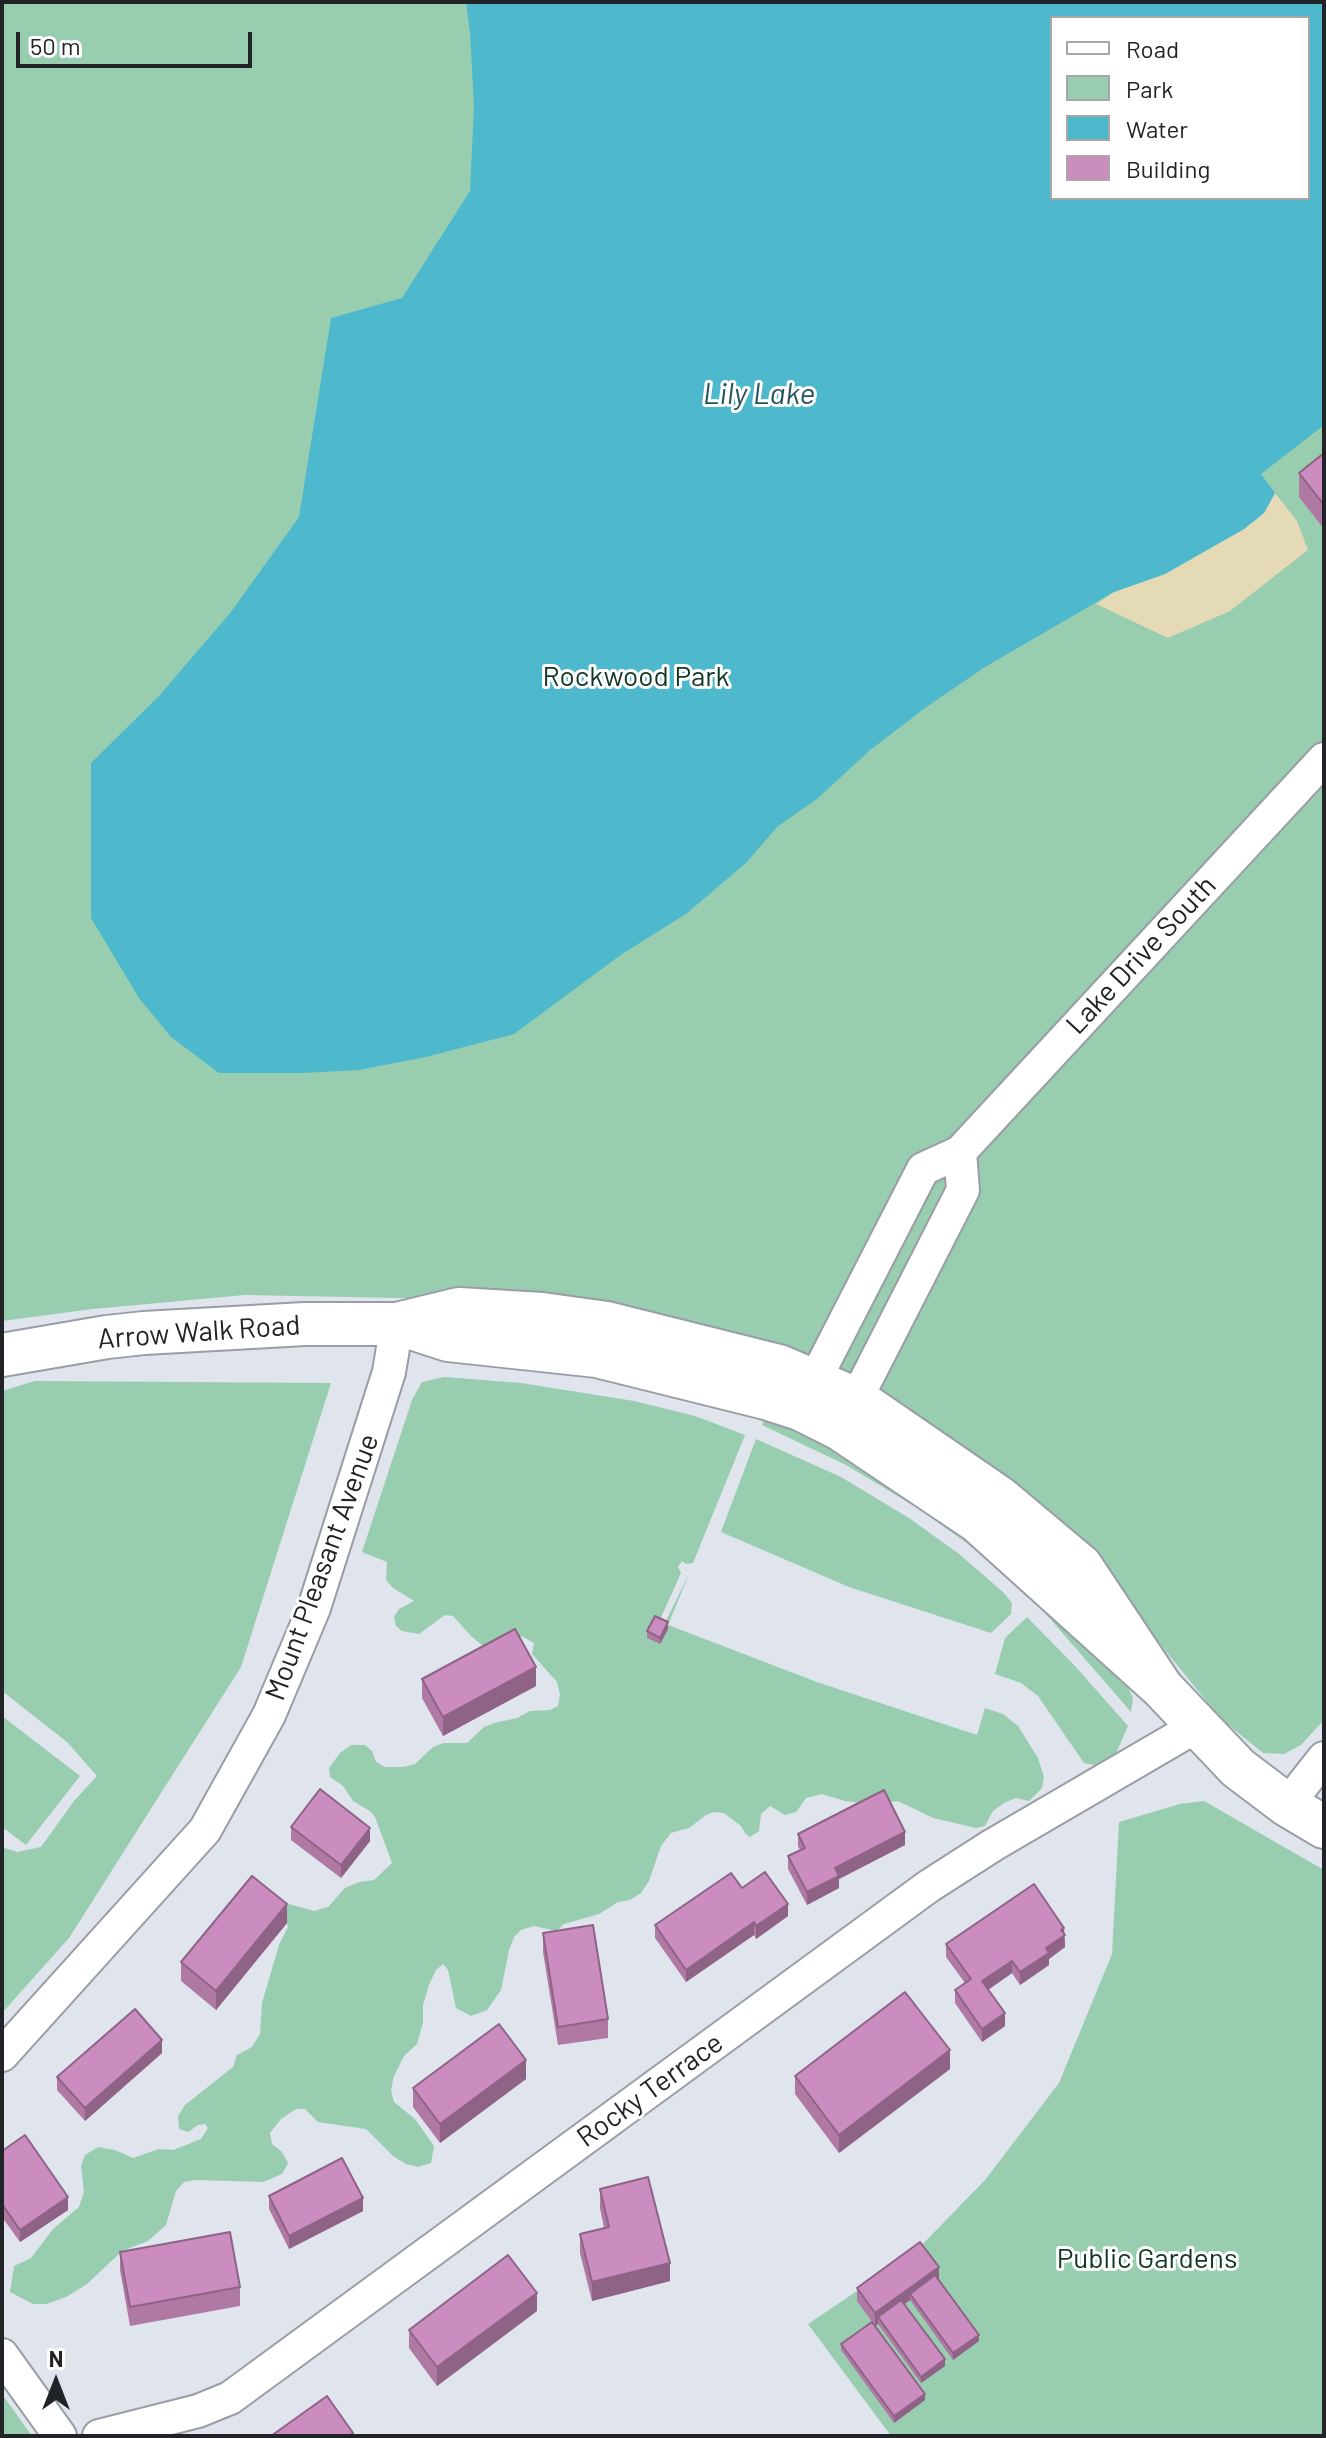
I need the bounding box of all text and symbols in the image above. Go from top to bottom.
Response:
scale bar [20,16,256,66]
legend [1050,16,1310,200]
text: 50 m [30,31,81,60]
text: Road [1126,34,1179,63]
text: Park [1126,74,1173,103]
text: Water [1126,114,1188,143]
text: Building [1126,154,1210,183]
water label: Lily Lake [703,376,815,412]
park label: Rockwood Park [542,660,730,694]
street label: Lake Drive South [1059,869,1223,1041]
street label: Arrow Walk Road [96,1308,302,1356]
street label: Mount Pleasant Avenue [258,1429,386,1705]
street label: Rocky Terrace [570,2026,730,2154]
park label: Public Gardens [1057,2242,1237,2276]
north arrow [16,2342,96,2422]
text: N [49,2345,63,2371]

